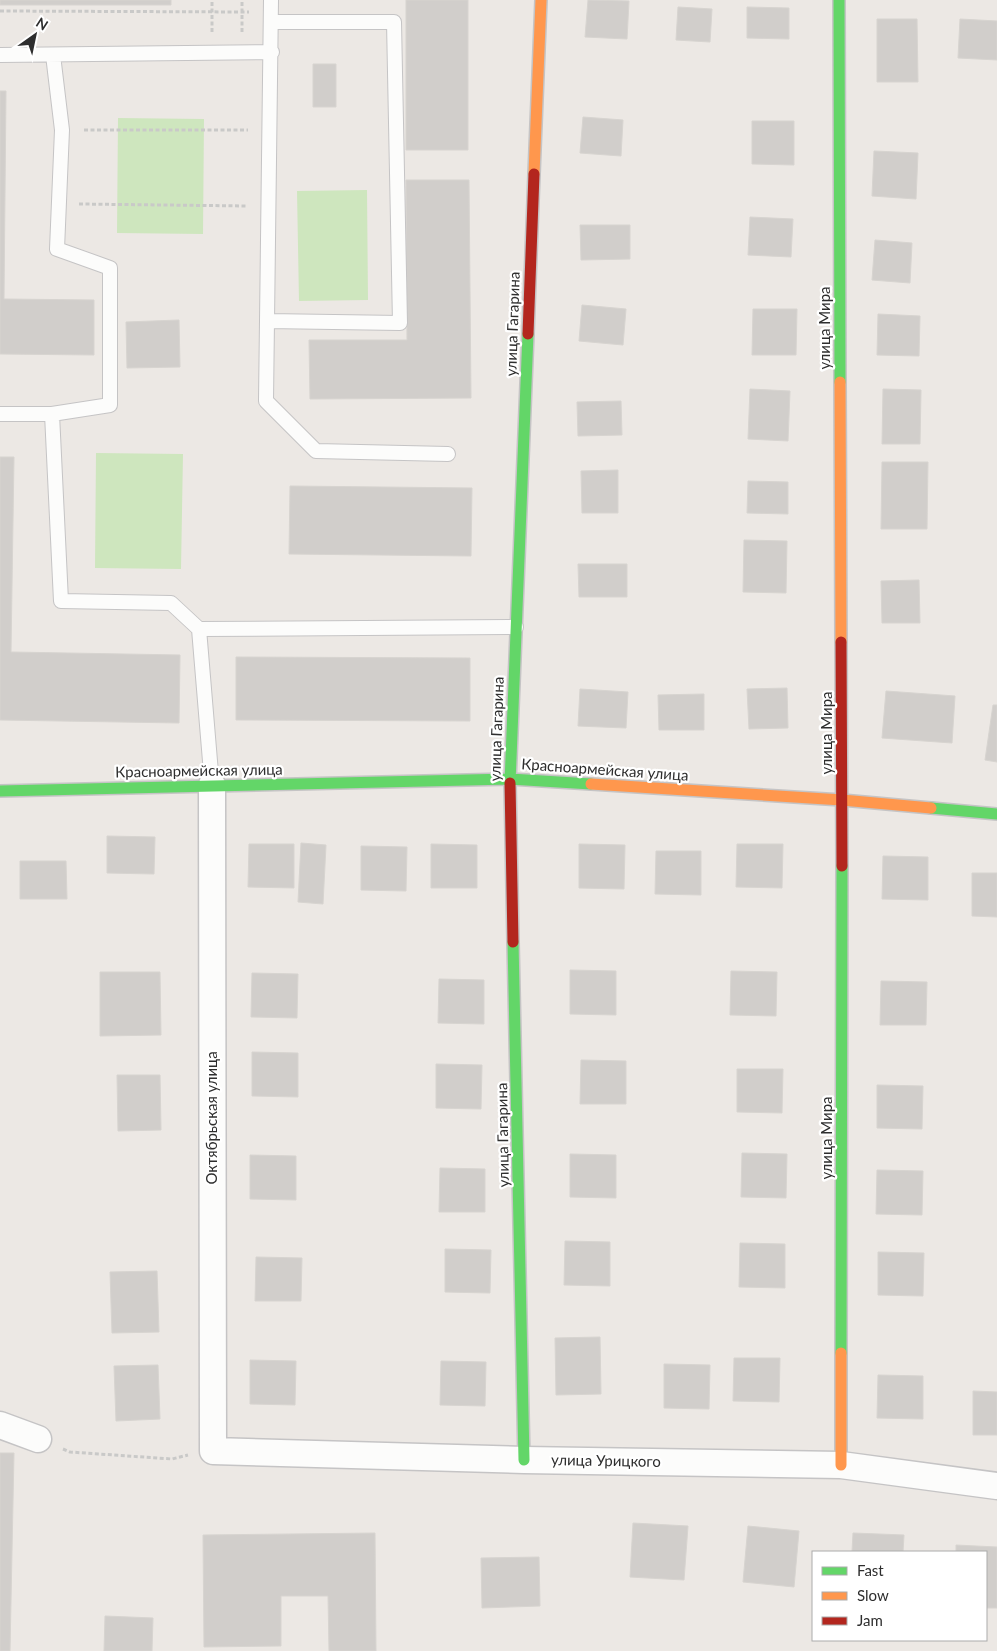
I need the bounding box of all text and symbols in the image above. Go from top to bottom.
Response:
north arrow [10,10,60,60]
text: N [33,14,52,34]
street label: улица Гагарина [501,271,523,377]
street label: улица Мира [815,286,833,370]
street label: улица Гагарина [485,676,507,782]
street label: улица Мира [817,691,835,775]
street label: Красноармейская улица [521,754,689,784]
street label: Красноармейская улица [115,760,283,780]
street label: Октябрьская улица [202,1051,220,1185]
street label: улица Гагарина [492,1083,512,1187]
street label: улица Мира [817,1096,835,1180]
street label: улица Урицкого [551,1450,661,1470]
legend [812,1551,987,1641]
text: Fast [857,1561,884,1579]
text: Slow [857,1586,889,1604]
text: Jam [857,1611,883,1629]

